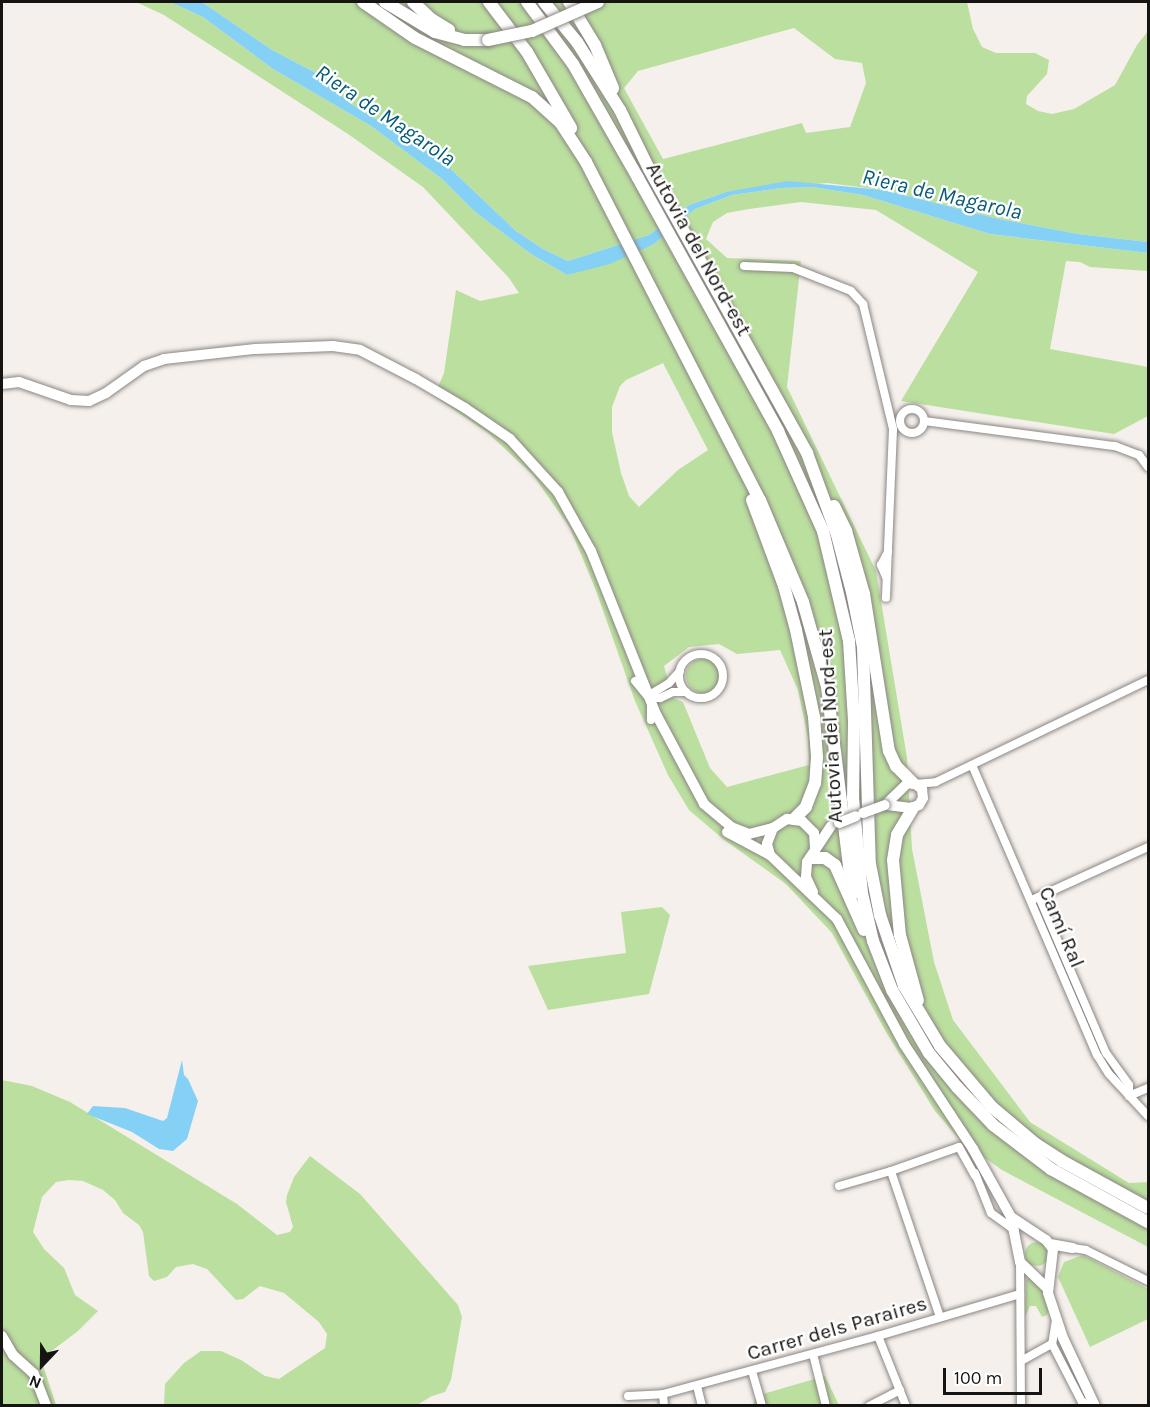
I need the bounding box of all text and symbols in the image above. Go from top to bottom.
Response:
water label: Riera de Magarola [310,59,460,173]
street label: Autovia del Nord-est [641,158,757,340]
water label: Riera de Magarola [859,164,1025,226]
street label: Autovia del Nord-est [812,628,848,824]
street label: Camí Ral [1034,883,1090,971]
street label: Carrer dels Paraires [744,1290,930,1366]
north arrow [12,1335,72,1395]
scale bar [946,1356,1045,1394]
text: 100 m [954,1367,1002,1389]
text: N [26,1371,44,1393]

